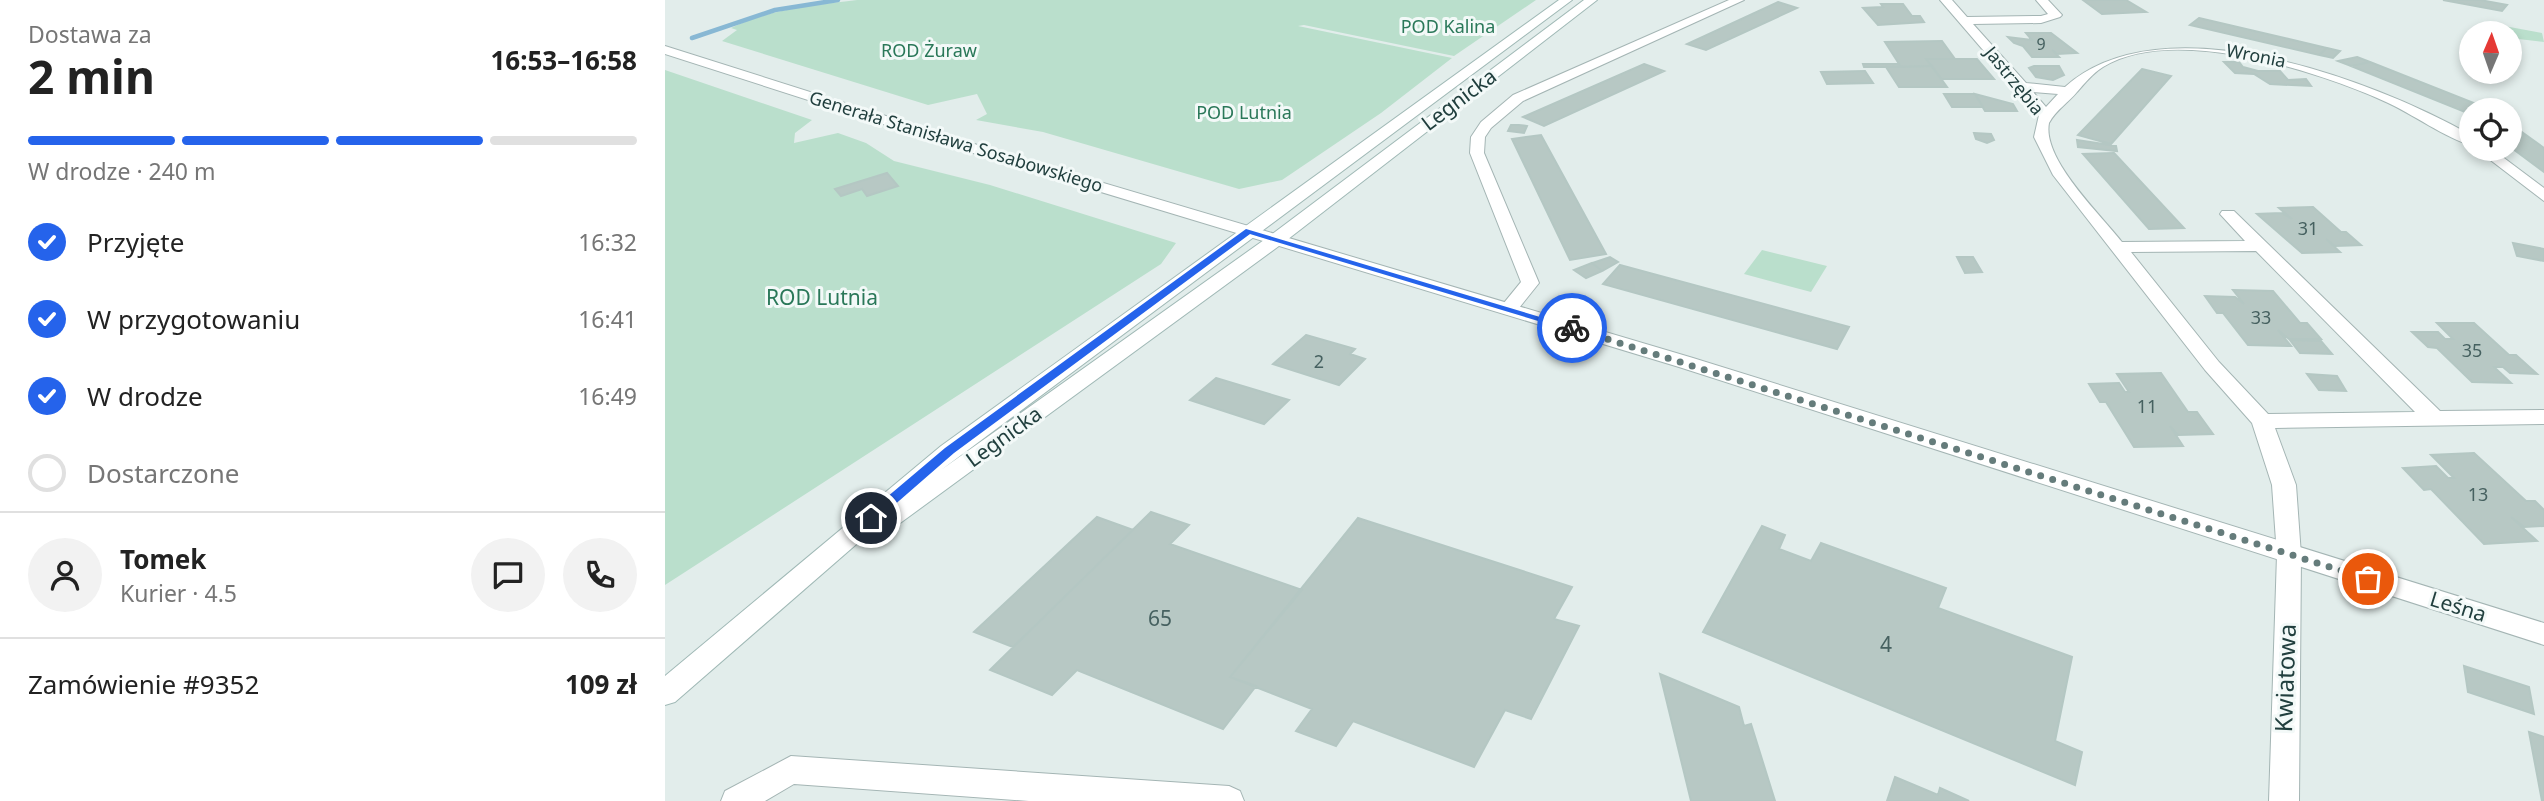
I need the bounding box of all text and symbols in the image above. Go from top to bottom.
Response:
park label: POD Kalina [1401,14,1495,38]
text: Dostawa za [28,18,152,50]
north arrow [2459,21,2522,84]
map controls [2459,21,2522,161]
house number: 9 [2036,33,2046,55]
street label: Wronia [2224,37,2288,73]
park label: ROD Żuraw [881,38,977,62]
street label: Jastrzębia [1978,39,2050,120]
text: 16:53–16:58 [490,42,637,78]
text: 2 min [28,45,155,107]
street label: Legnicka [1415,62,1502,137]
street label: Generała Stanisława Sosabowskiego [807,85,1106,197]
button: locate [2459,98,2522,161]
park label: POD Lutnia [1196,100,1292,124]
text: W drodze · 240 m [28,155,215,187]
house number: 31 [2298,216,2318,240]
icon: check [28,223,66,261]
text: Przyjęte [87,224,184,260]
text: 16:32 [578,226,637,258]
park label: ROD Lutnia [766,283,878,311]
courier [1537,293,1607,363]
icon: check [28,300,66,338]
text: W przygotowaniu [87,301,300,337]
text: 16:41 [578,303,637,335]
house number: 33 [2251,305,2271,329]
icon: bike [1553,309,1591,347]
house number: 35 [2462,338,2482,362]
house number: 2 [1314,349,1324,373]
icon: check [28,377,66,415]
text: W drodze [87,378,203,414]
text: 16:49 [578,380,637,412]
house number: 11 [2137,394,2157,418]
street label: Legnicka [960,399,1047,473]
text: Dostarczone [87,455,240,491]
house number: 13 [2468,482,2488,506]
pin [841,488,901,548]
icon: home [852,499,890,537]
button: person [28,538,102,612]
button: chat [471,538,545,612]
button: phone [563,538,637,612]
text: Tomek [120,541,206,577]
pin [2338,549,2398,609]
icon: bag [2349,560,2387,598]
text: Kurier · 4.5 [120,577,237,609]
street label: Leśna [2427,584,2490,628]
house number: 65 [1148,604,1172,632]
street label: Kwiatowa [2266,623,2303,733]
house number: 4 [1880,630,1892,658]
text: Zamówienie #9352 [28,666,259,702]
text: 109 zł [565,666,637,702]

